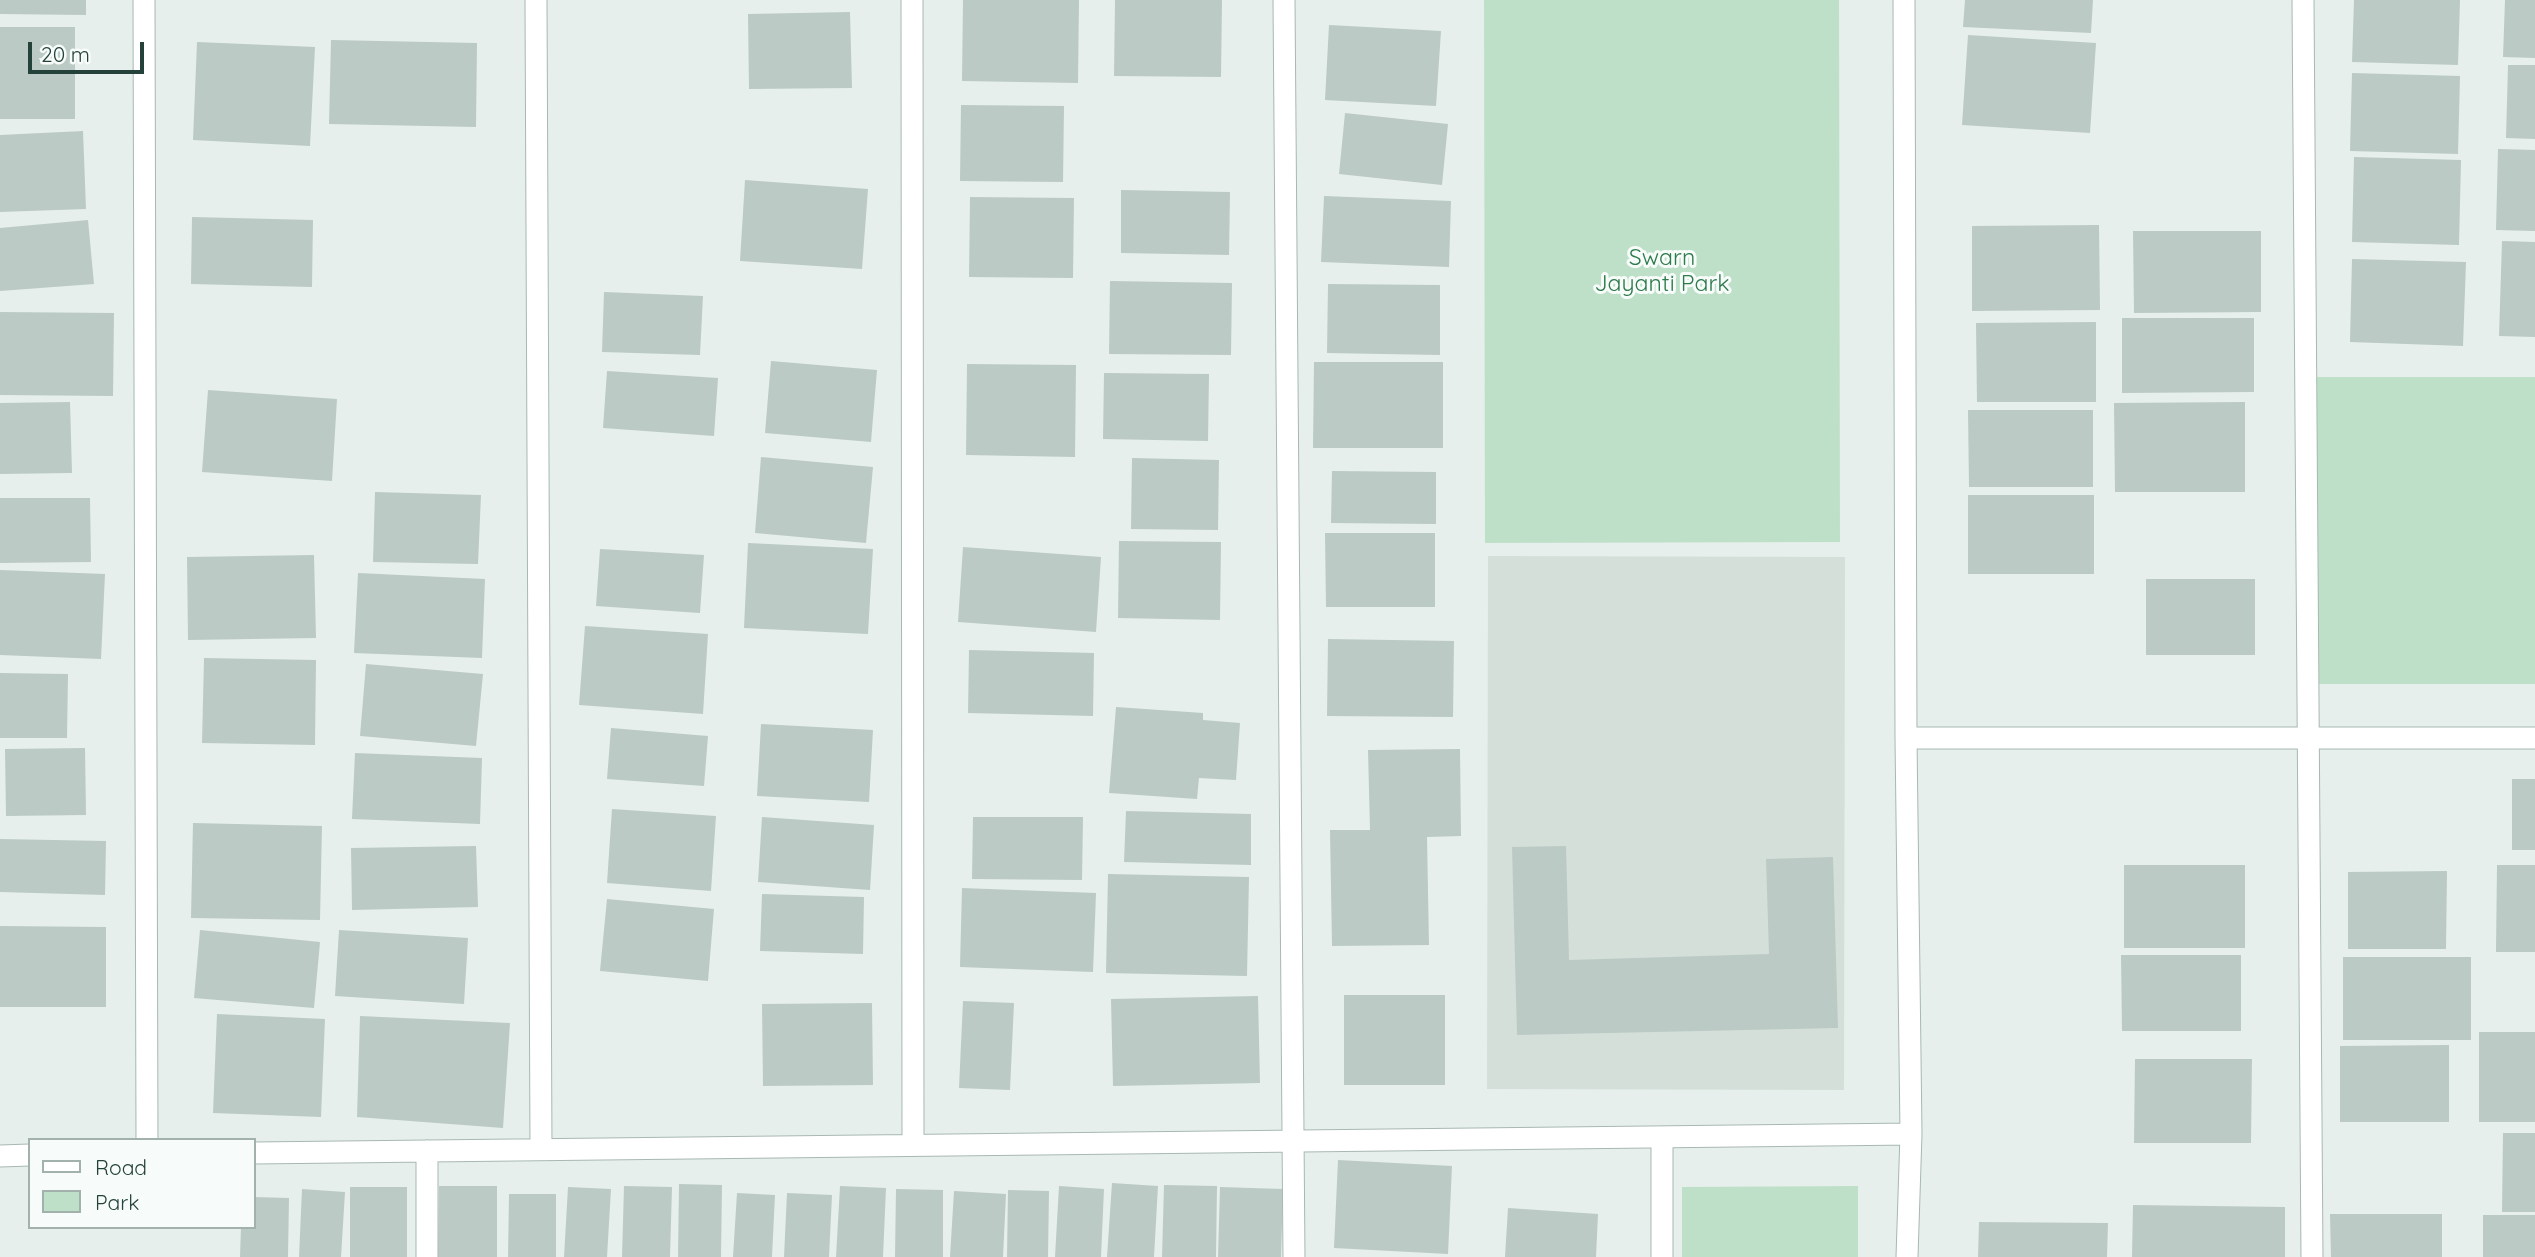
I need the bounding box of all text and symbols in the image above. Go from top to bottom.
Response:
scale bar [32,28,147,72]
text: 20 m [41,41,90,67]
park label: Swarn Jayanti Park [1594,244,1730,298]
legend [28,1138,256,1229]
text: Road [95,1154,147,1180]
text: Park [95,1189,139,1215]

